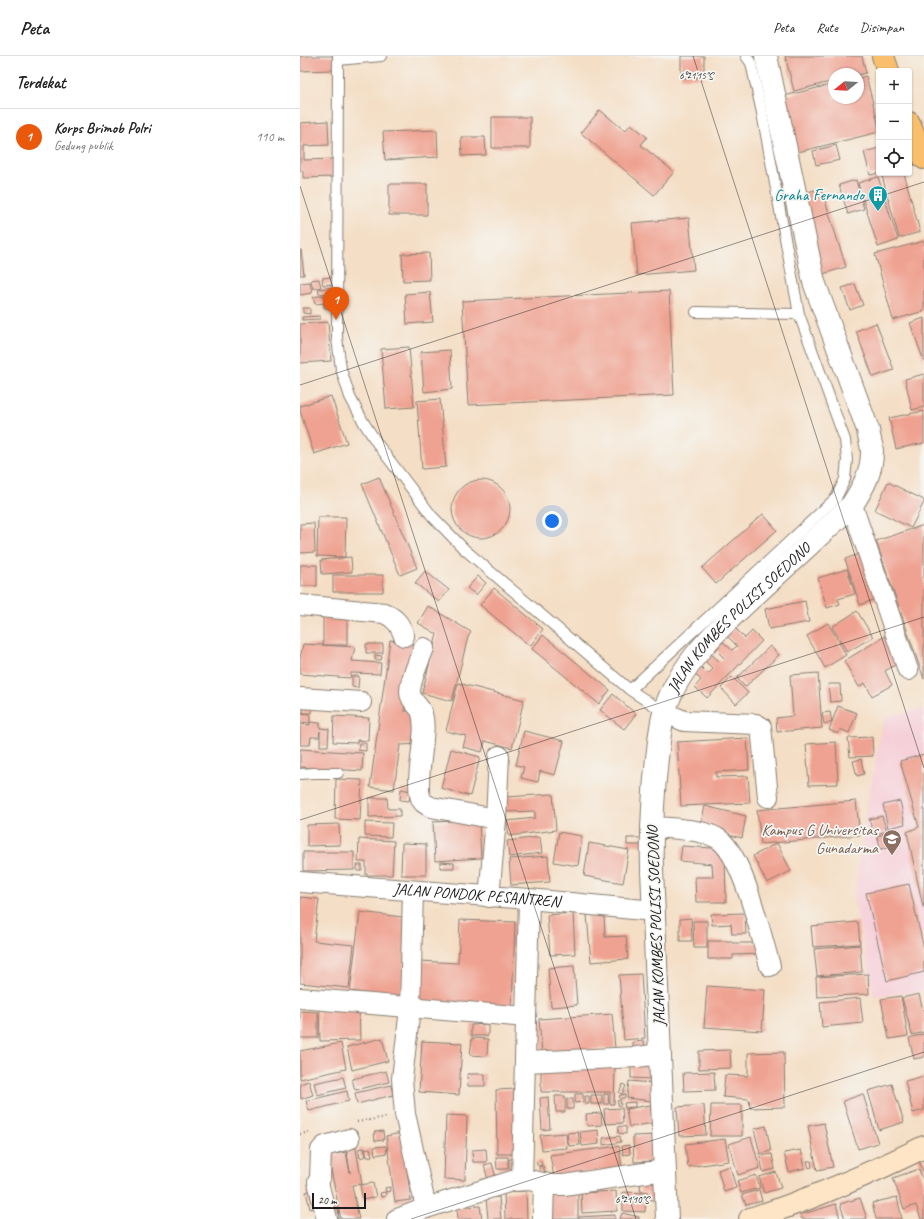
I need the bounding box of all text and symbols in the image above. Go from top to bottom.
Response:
text: Peta [20,16,49,40]
text: Peta [773,19,794,36]
text: Rute [816,19,838,36]
text: Disimpan [860,19,904,36]
north arrow [828,68,864,104]
map controls [876,68,912,176]
button: + [876,68,912,104]
text: 6°21'15"S [679,69,715,82]
text: Terdekat [16,72,66,93]
button: − [876,104,912,140]
text: Korps Brimob Polri [54,119,150,138]
text: 1 [26,129,32,145]
text: 110 m [256,129,284,145]
text: Gedung publik [54,138,113,154]
button: locate [876,140,912,176]
building icon: Graha Fernando [867,184,889,212]
place label: Graha Fernando [774,185,866,205]
pin: 1 [323,287,349,320]
your location [542,511,562,531]
street label: JALAN KOMBES POLISI SOEDONO [663,537,816,697]
place label: Kampus G Universitas Gunadarma [761,820,880,858]
street label: JALAN KOMBES POLISI SOEDONO [642,824,670,1027]
school or university icon: Kampus G Universitas Gunadarma [881,828,903,856]
street label: JALAN PONDOK PESANTREN [392,879,563,912]
scale bar [312,1191,366,1210]
text: 20 m [318,1193,337,1207]
text: 6°21'10"S [615,1193,651,1206]

